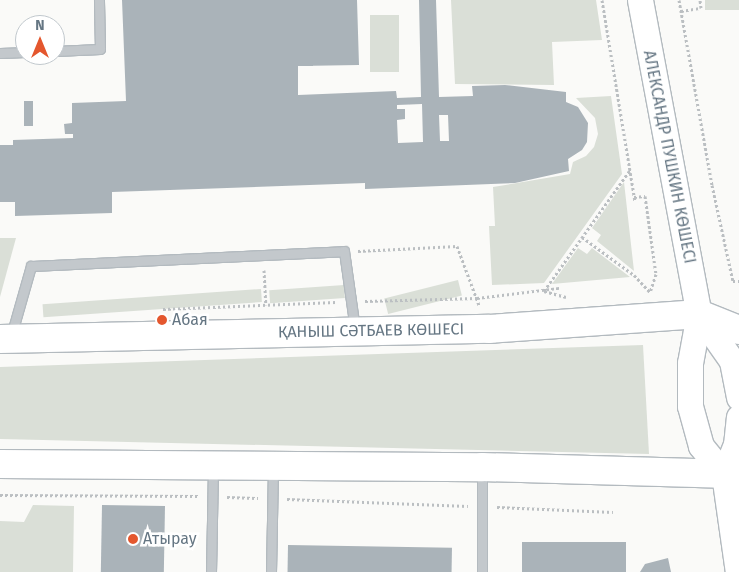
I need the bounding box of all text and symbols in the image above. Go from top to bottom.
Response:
north arrow [15,15,65,65]
text: N [35,17,45,34]
street label: АЛЕКСАНДР ПУШКИН КӨШЕСІ [639,49,699,265]
place label: Абая [172,310,208,330]
marker: Абая [156,314,168,326]
street label: ҚАНЫШ СӘТБАЕВ КӨШЕСІ [278,320,464,342]
place label: Атырау [143,529,197,549]
marker: Атырау [127,533,139,545]

